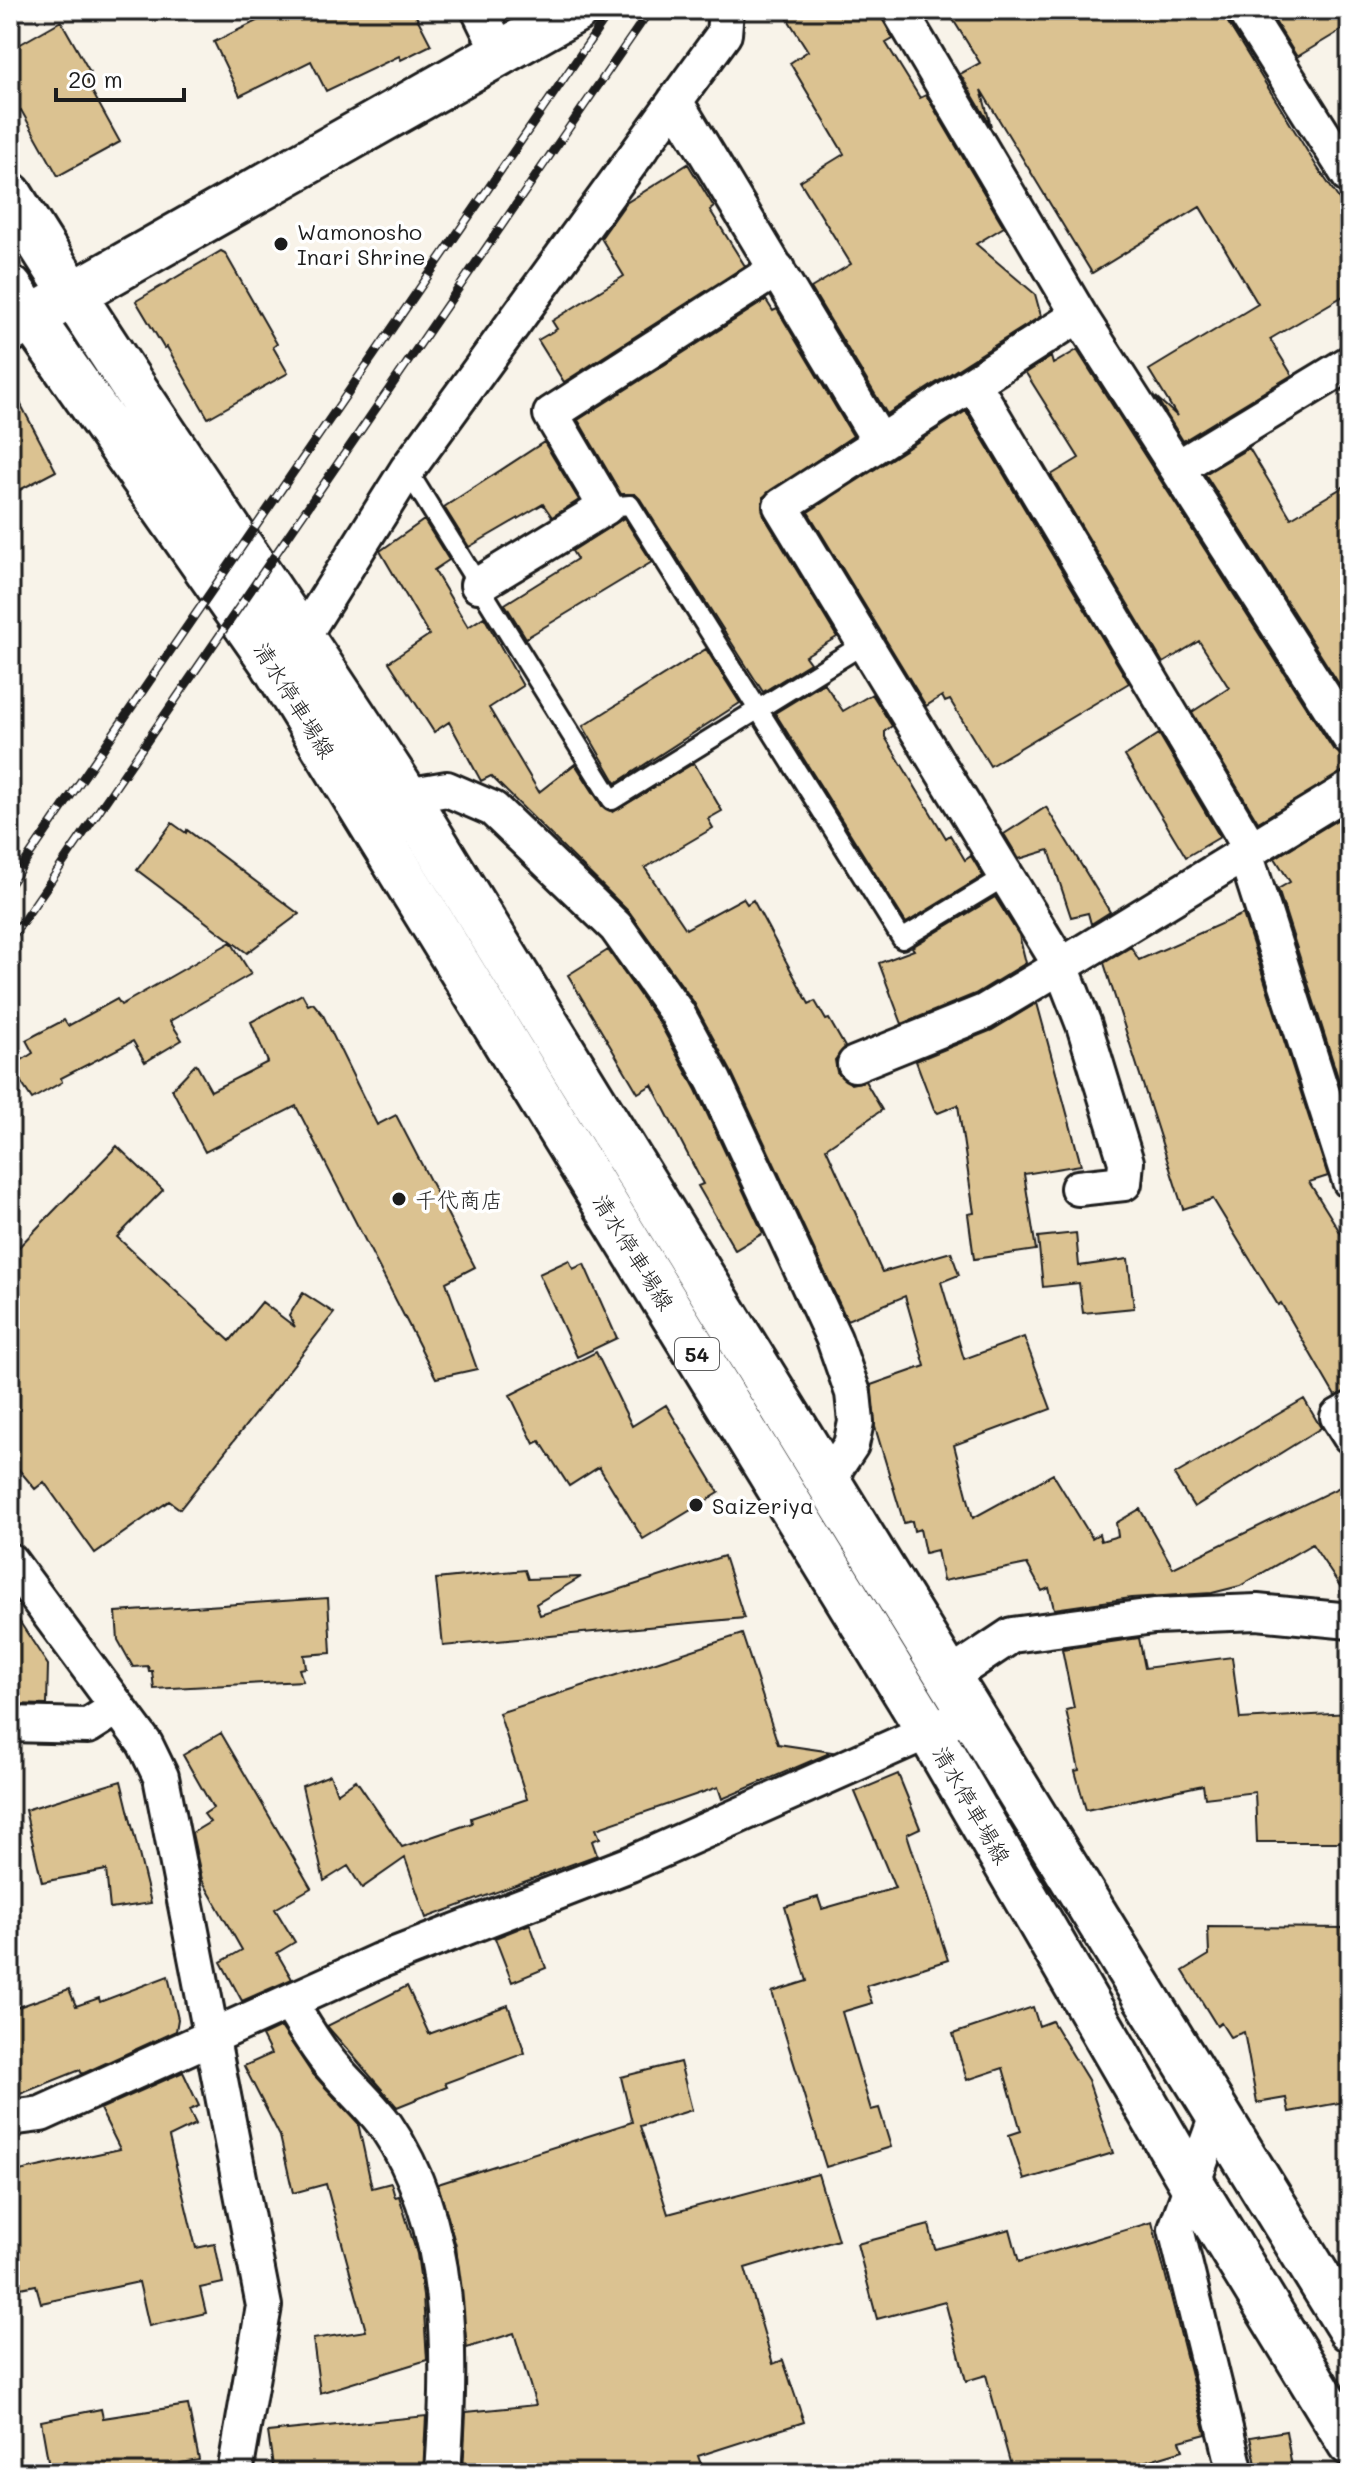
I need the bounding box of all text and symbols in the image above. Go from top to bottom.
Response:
scale bar [56,52,184,102]
text: 20 m [68,63,123,94]
place label: Wamonosho Inari Shrine [297,217,426,271]
marker: Wamonosho Inari Shrine [272,235,290,253]
street label: 清水停車場線 [248,636,342,764]
place label: 千代商店 [415,1185,503,1214]
street label: 清水停車場線 [587,1188,681,1316]
marker: 千代商店 [390,1190,408,1208]
road number: 54 [675,1338,719,1370]
place label: Saizeriya [712,1491,814,1520]
marker: Saizeriya [687,1496,705,1514]
street label: 清水停車場線 [926,1741,1018,1869]

